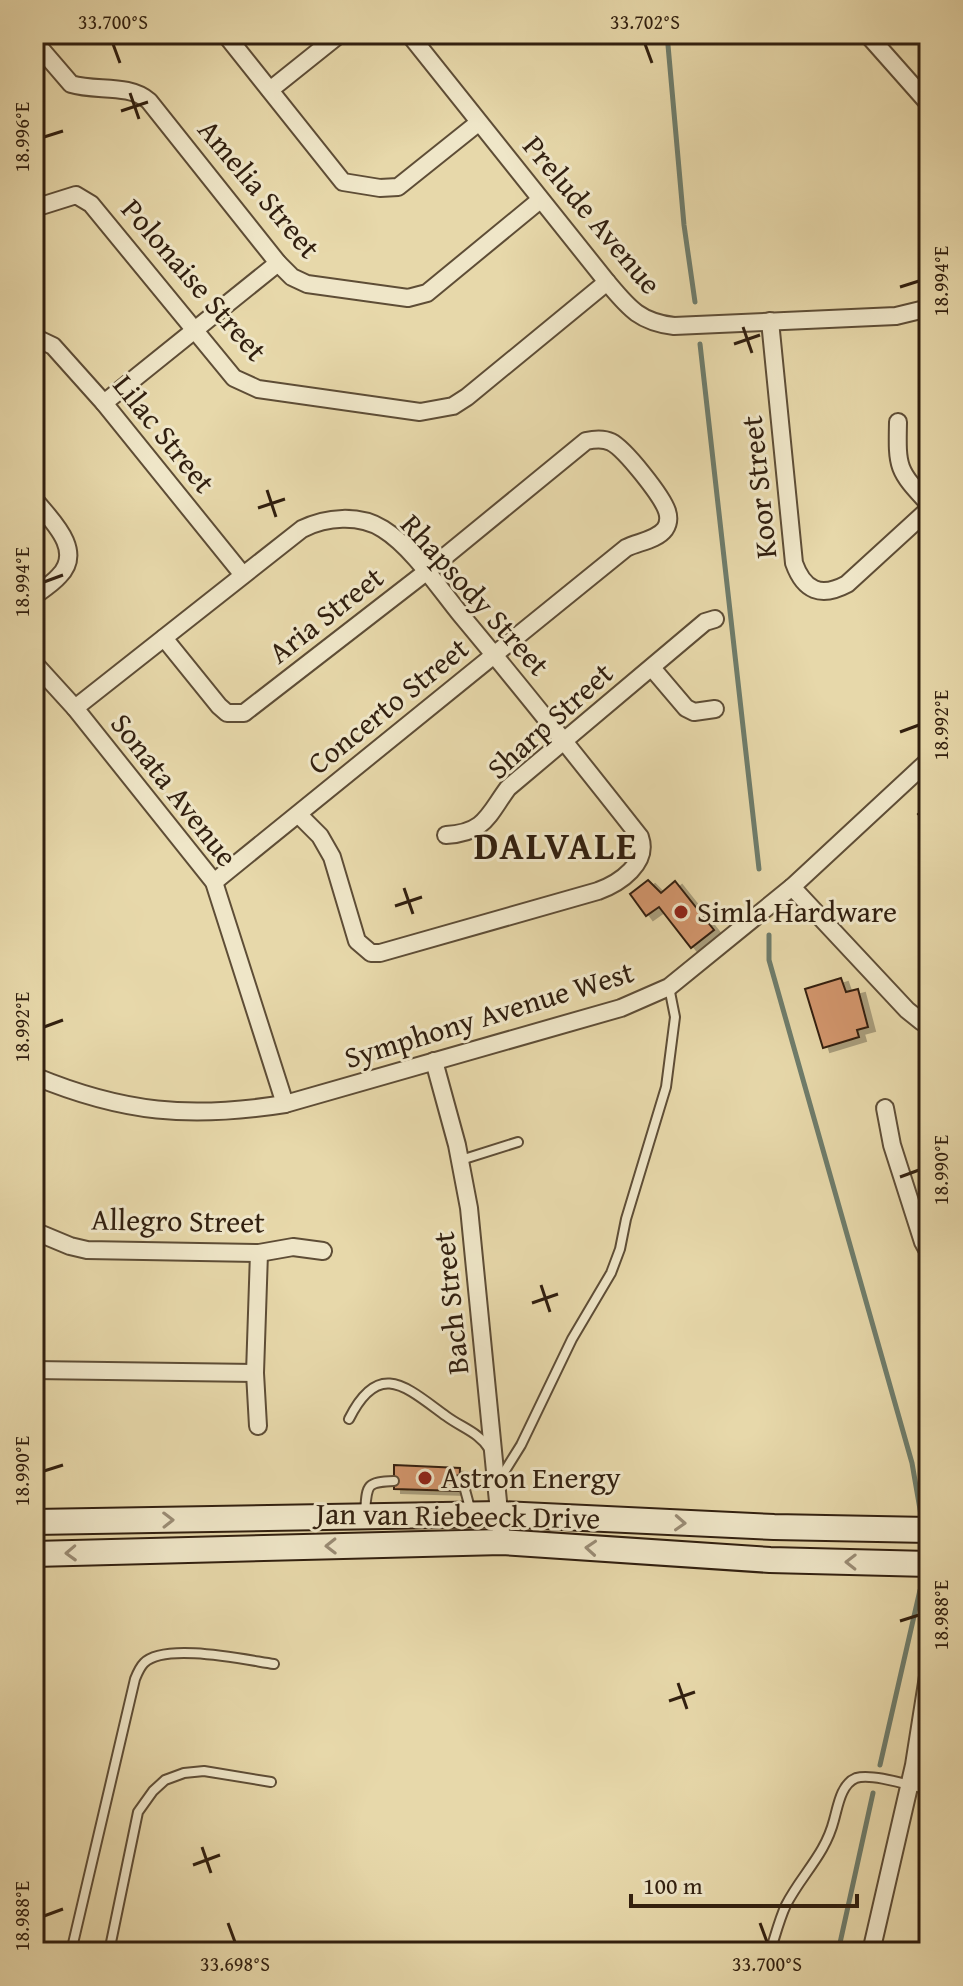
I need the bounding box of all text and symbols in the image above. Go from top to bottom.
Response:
text: 33.700°S [78,7,148,36]
text: 33.702°S [610,7,680,36]
text: 18.996°E [7,102,36,172]
street label: Amelia Street [188,109,332,268]
street label: Prelude Avenue [513,125,673,303]
street label: Polonaise Street [112,188,278,371]
text: 18.994°E [926,246,955,316]
street label: Lilac Street [103,365,227,502]
street label: Koor Street [729,413,787,561]
street label: Rhapsody Street [391,503,561,686]
text: 18.994°E [7,547,36,617]
street label: Aria Street [258,555,393,673]
street label: Concerto Street [297,626,478,784]
street label: Sharp Street [476,651,623,789]
text: 18.992°E [926,690,955,760]
street label: Sonata Avenue [101,703,249,876]
district label: DALVALE [474,817,638,873]
place label: Simla Hardware [697,889,897,933]
marker: Simla Hardware [672,903,690,921]
street label: Symphony Avenue West [339,949,639,1079]
text: 18.992°E [7,992,36,1062]
text: 18.990°E [926,1135,955,1205]
street label: Allegro Street [91,1196,266,1244]
street label: Bach Street [421,1229,479,1377]
text: 18.990°E [7,1436,36,1506]
place label: Astron Energy [441,1455,621,1499]
marker: Astron Energy [416,1469,434,1487]
street label: Jan van Riebeeck Drive [311,1490,601,1539]
one-way arrow [162,1511,175,1529]
one-way arrow [674,1514,687,1531]
one-way arrow [324,1537,337,1555]
one-way arrow [584,1540,597,1557]
one-way arrow [64,1544,77,1561]
one-way arrow [844,1553,857,1571]
text: 18.988°E [926,1580,955,1650]
scale bar [631,1858,857,1908]
text: 100 m [643,1868,703,1903]
text: 18.988°E [7,1881,36,1951]
text: 33.698°S [200,1949,270,1978]
text: 33.700°S [732,1949,802,1978]

